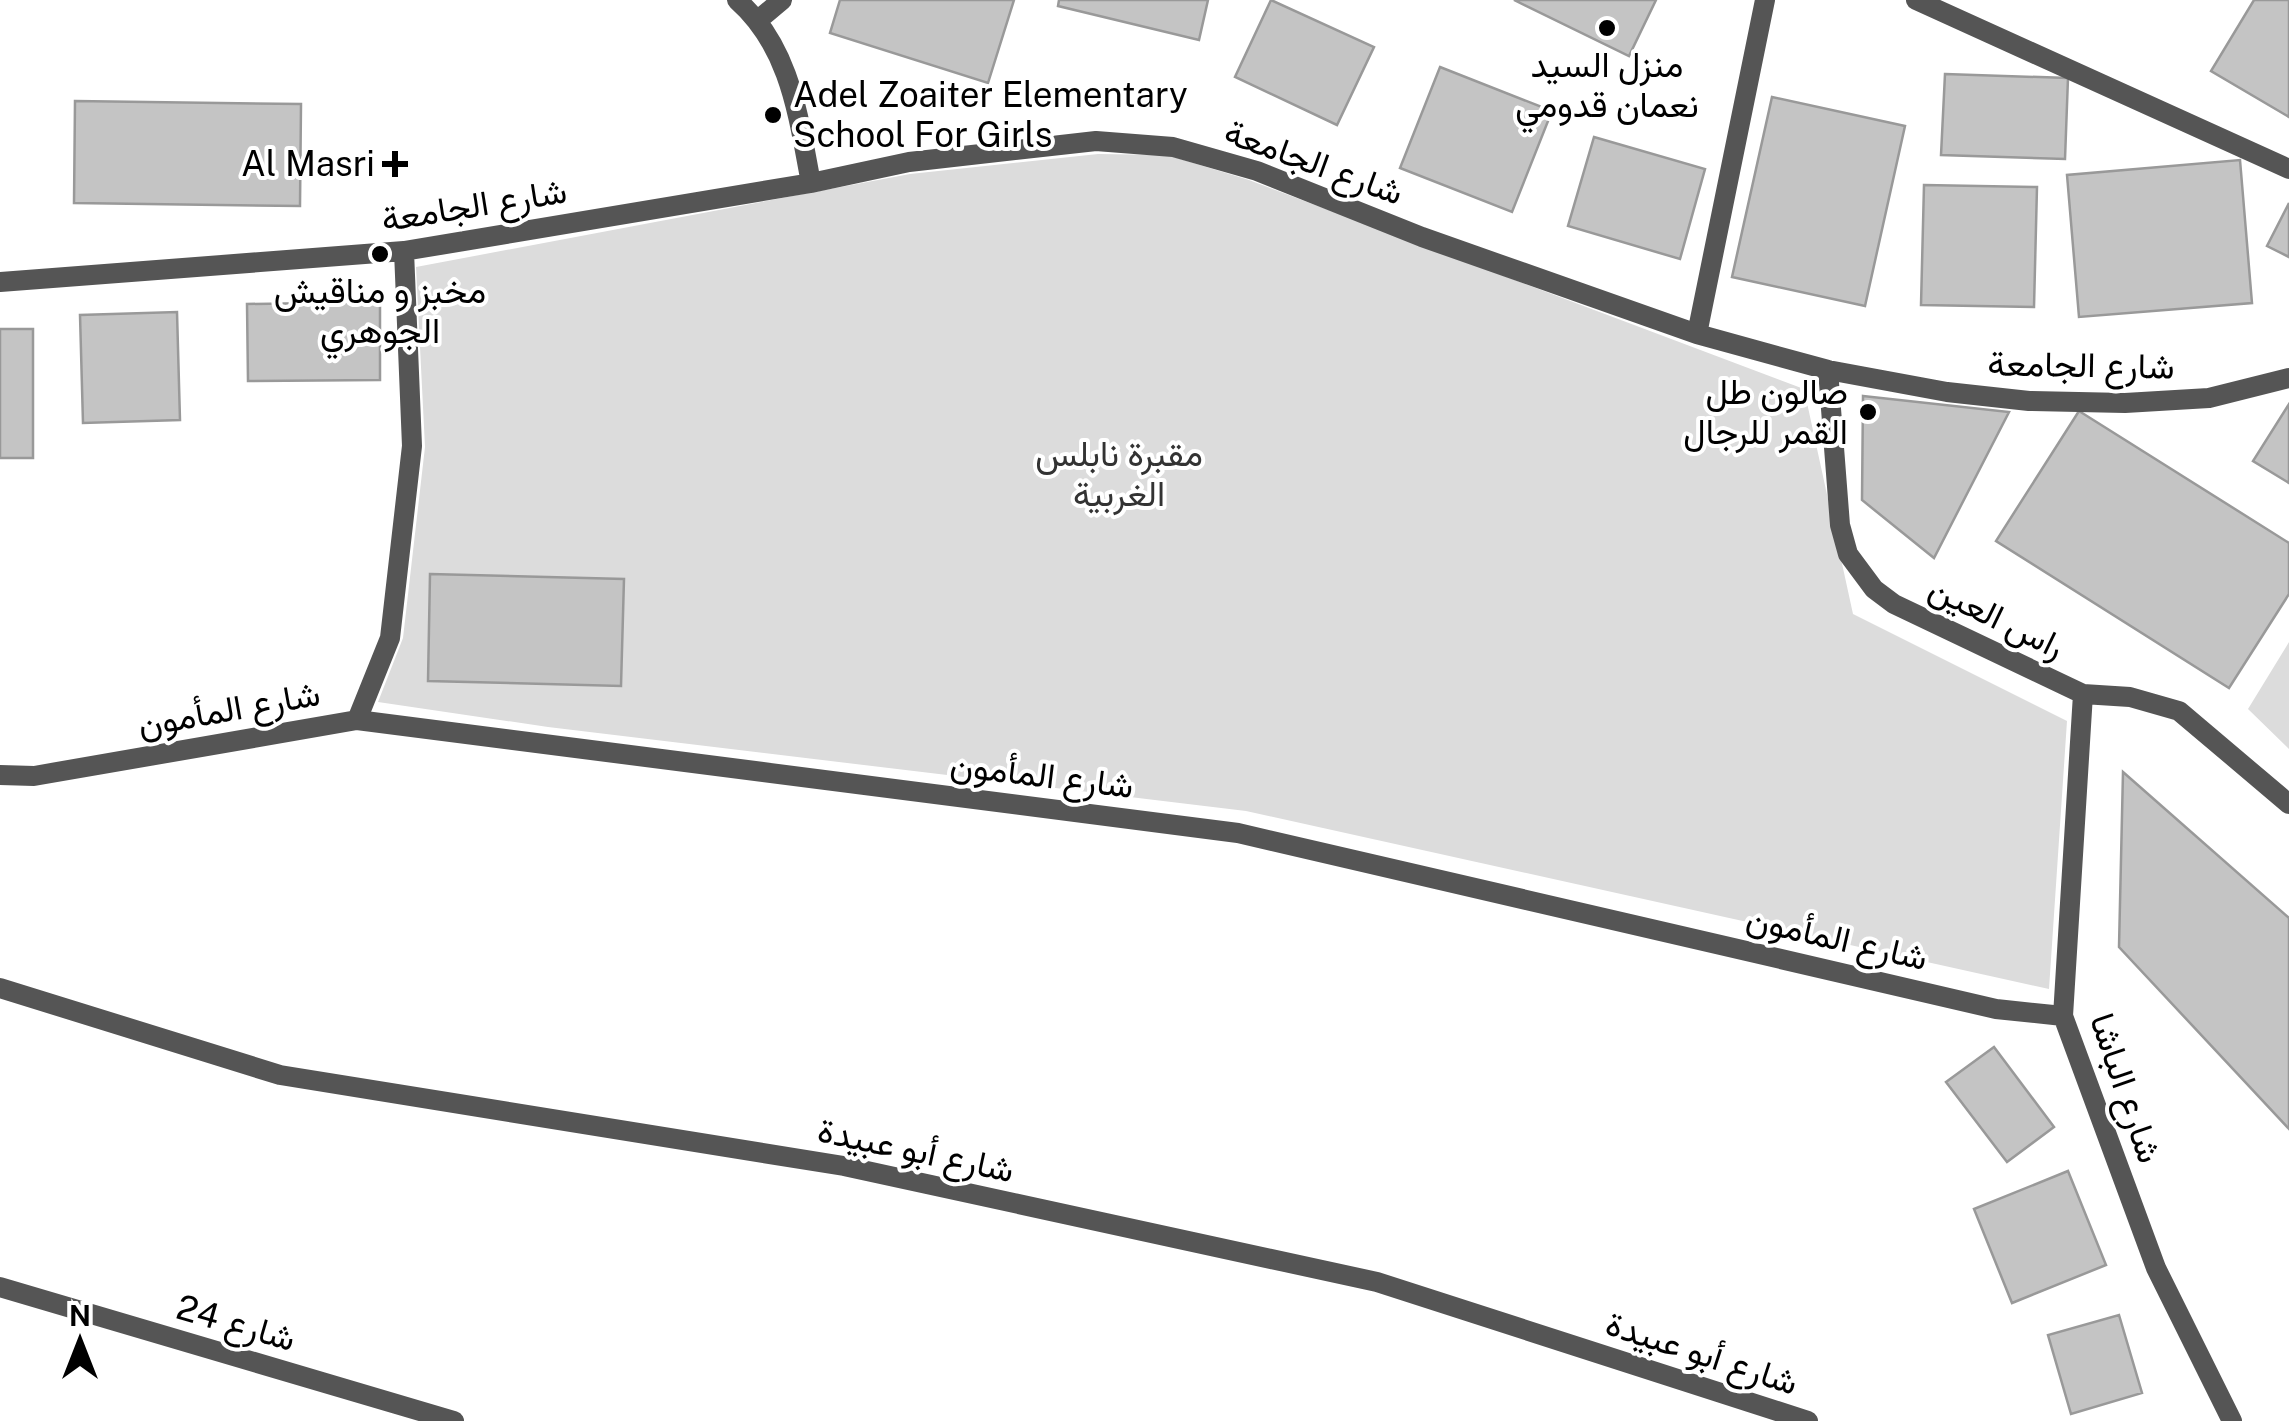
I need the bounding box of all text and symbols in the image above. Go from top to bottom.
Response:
marker: منزل السيد نعمان قدومي [1596,17,1618,39]
place label: منزل السيد نعمان قدومي [1515,44,1699,134]
place label: Adel Zoaiter Elementary School For Girls [793,74,1188,155]
marker: Adel Zoaiter Elementary School For Girls [762,104,784,126]
street label: شارع الجامعة [1218,110,1409,217]
place label: Al Masri [241,143,375,184]
marker: Al Masri [384,153,406,175]
street label: شارع الجامعة [378,170,570,243]
marker: مخبز و مناقيش الجوهري [369,243,391,265]
place label: مخبز و مناقيش الجوهري [274,270,486,360]
street label: شارع الجامعة [1987,342,2175,391]
place label: صالون طل القمر للرجال [1683,371,1848,454]
marker: صالون طل القمر للرجال [1857,401,1879,423]
park label: مقبرة نابلس الغربية [1035,433,1203,516]
street label: راس العين [1922,566,2071,669]
street label: شارع المأمون [135,672,324,749]
street label: شارع المأمون [948,743,1136,810]
street label: شارع المأمون [1742,897,1931,982]
street label: شارع الباشا [2078,1008,2171,1169]
street label: شارع أبو عبيدة [813,1109,1018,1194]
street label: شارع 24 [171,1286,300,1363]
north arrow [30,1291,130,1391]
text: N [69,1299,91,1332]
street label: شارع أبو عبيدة [1600,1302,1803,1407]

